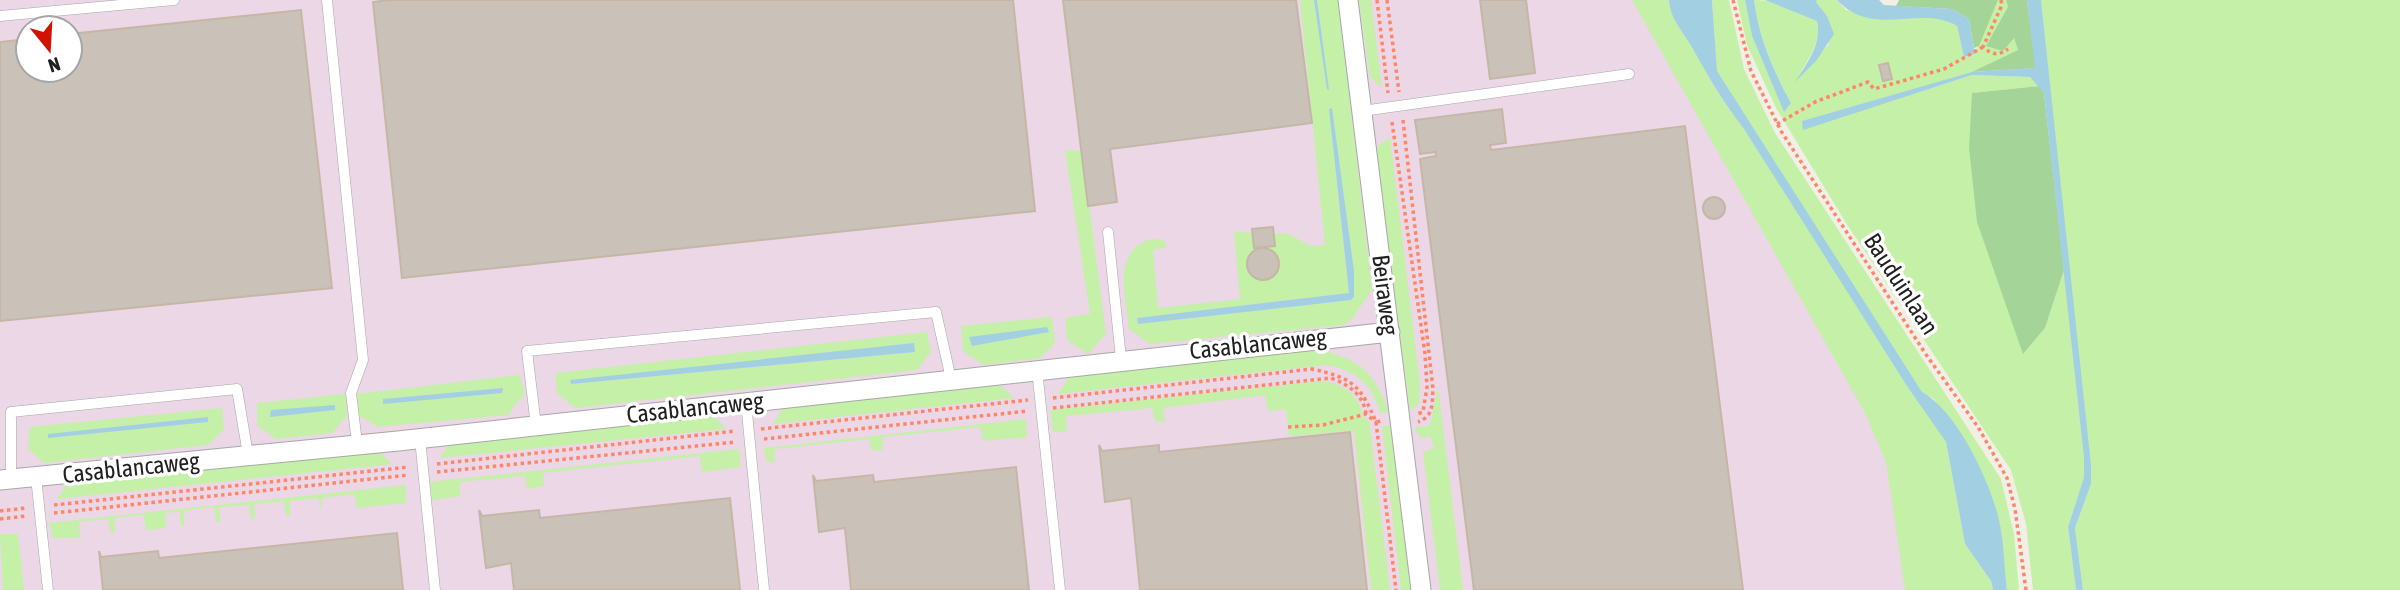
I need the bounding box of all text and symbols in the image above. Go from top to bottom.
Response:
north arrow [14,14,84,84]
text: N [46,53,63,77]
street label: Bauduinlaan [1859,228,1944,339]
street label: Beiraweg [1367,253,1404,337]
street label: Casablancaweg [1188,323,1328,364]
street label: Casablancaweg [625,387,765,428]
street label: Casablancaweg [61,447,201,488]

